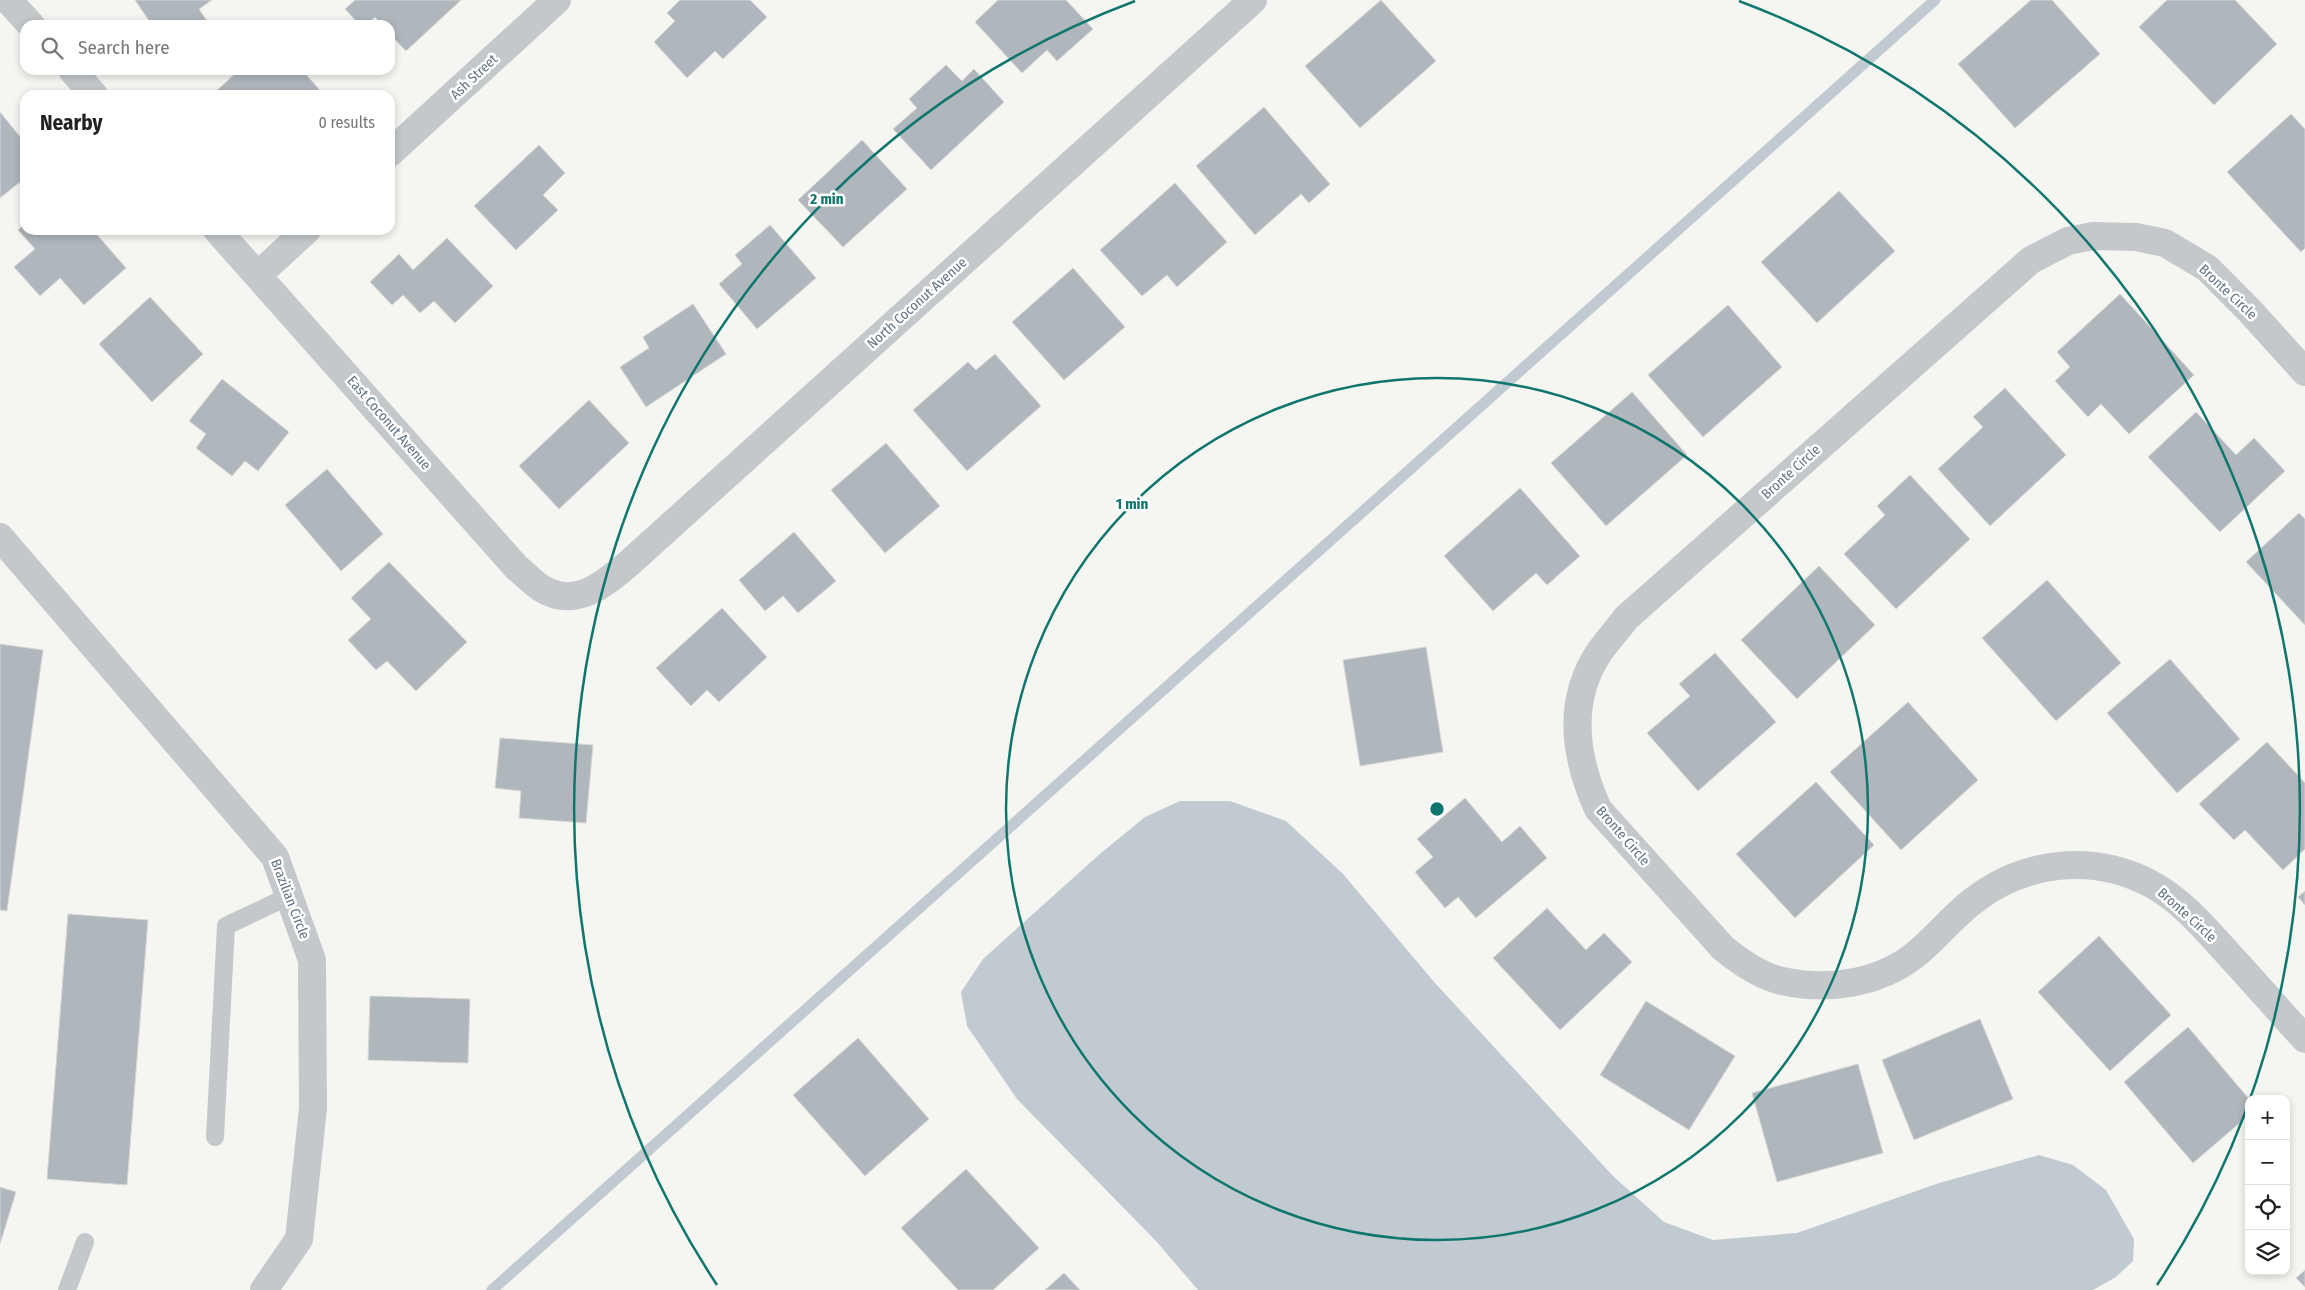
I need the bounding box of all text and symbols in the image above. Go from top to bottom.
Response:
search box [20,20,395,75]
icon: search [38,34,66,62]
text: Search here [78,36,170,59]
street label: Ash Street [447,51,501,103]
text: Nearby [40,110,102,136]
text: 0 results [318,113,375,132]
text: 2 min [809,190,844,208]
street label: North Coconut Avenue [864,254,970,352]
street label: Bronte Circle [2195,261,2261,323]
street label: East Coconut Avenue [344,373,434,474]
street label: Bronte Circle [1758,441,1824,503]
text: 1 min [1116,495,1148,513]
centre of rings [1428,800,1446,818]
street label: Bronte Circle [1593,803,1653,869]
street label: Brazilian Circle [267,857,313,942]
street label: Bronte Circle [2154,884,2220,946]
map controls [2245,1095,2290,1275]
button: + [2245,1095,2290,1140]
button: − [2245,1140,2290,1185]
button: locate [2245,1185,2290,1230]
button: layers [2245,1230,2290,1275]

